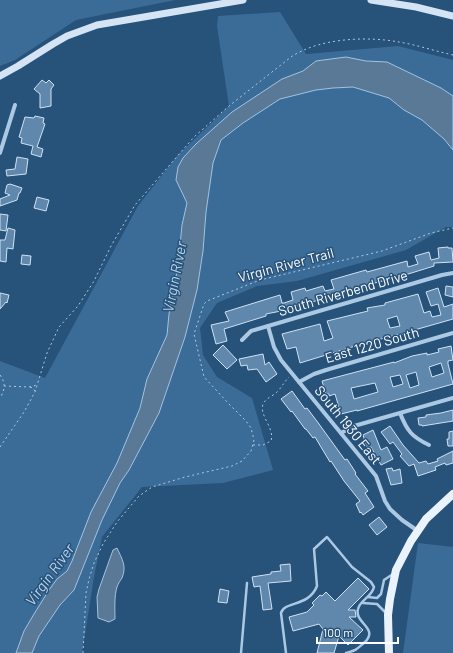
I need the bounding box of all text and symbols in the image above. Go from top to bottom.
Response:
water label: Virgin River [158,239,190,314]
street label: Virgin River Trail [236,244,336,285]
street label: South Riverbend Drive [276,266,410,319]
street label: East 1220 South [323,323,421,366]
street label: South 1930 East [311,382,385,467]
water label: Virgin River [21,539,78,609]
scale bar [317,619,398,645]
text: 100 m [323,625,353,639]

